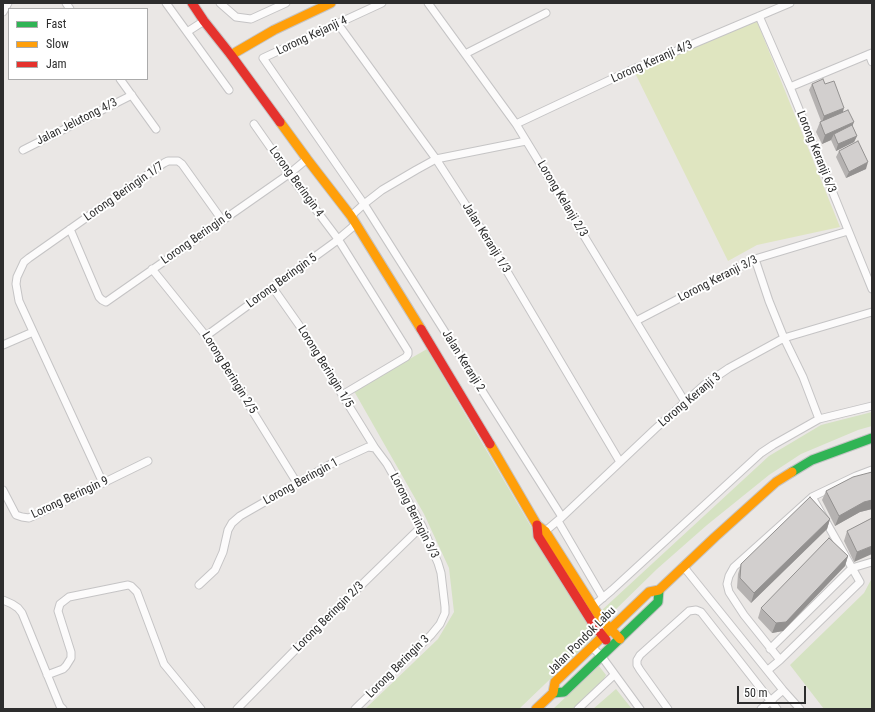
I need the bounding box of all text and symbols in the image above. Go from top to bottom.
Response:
legend [8,8,148,80]
street label: Lorong Kejanji 4 [274,13,350,59]
text: Fast [46,17,66,31]
text: Slow [46,37,69,51]
street label: Lorong Keranji 4/3 [609,38,695,86]
text: Jam [46,57,67,71]
street label: Jalan Jelutong 4/3 [34,95,120,149]
street label: Lorong Keranji 6/3 [793,109,839,195]
street label: Lorong Beringin 4 [266,144,326,220]
street label: Lorong Kelanji 2/3 [534,158,590,240]
street label: Lorong Beringin 1/7 [81,159,167,225]
street label: Jalan Keranji 1/3 [459,200,513,276]
street label: Lorong Beringin 6 [159,208,235,268]
street label: Lorong Beringin 5 [244,251,320,311]
street label: Lorong Keranji 3/3 [676,253,760,305]
street label: Lorong Beringin 1/5 [294,323,356,411]
street label: Jalan Keranji 2 [438,328,488,394]
street label: Lorong Beringin 2/5 [198,329,260,417]
street label: Lorong Keranji 3 [656,370,724,430]
street label: Lorong Beringin 1 [261,456,341,508]
street label: Lorong Beringin 3/3 [386,471,442,561]
street label: Lorong Beringin 9 [29,474,111,522]
street label: Lorong Beringin 2/3 [291,579,367,655]
street label: Jalan Pondok Labu [545,604,619,678]
street label: Lorong Beringin 3 [363,632,433,702]
scale bar [739,678,808,704]
text: 50 m [744,686,768,700]

